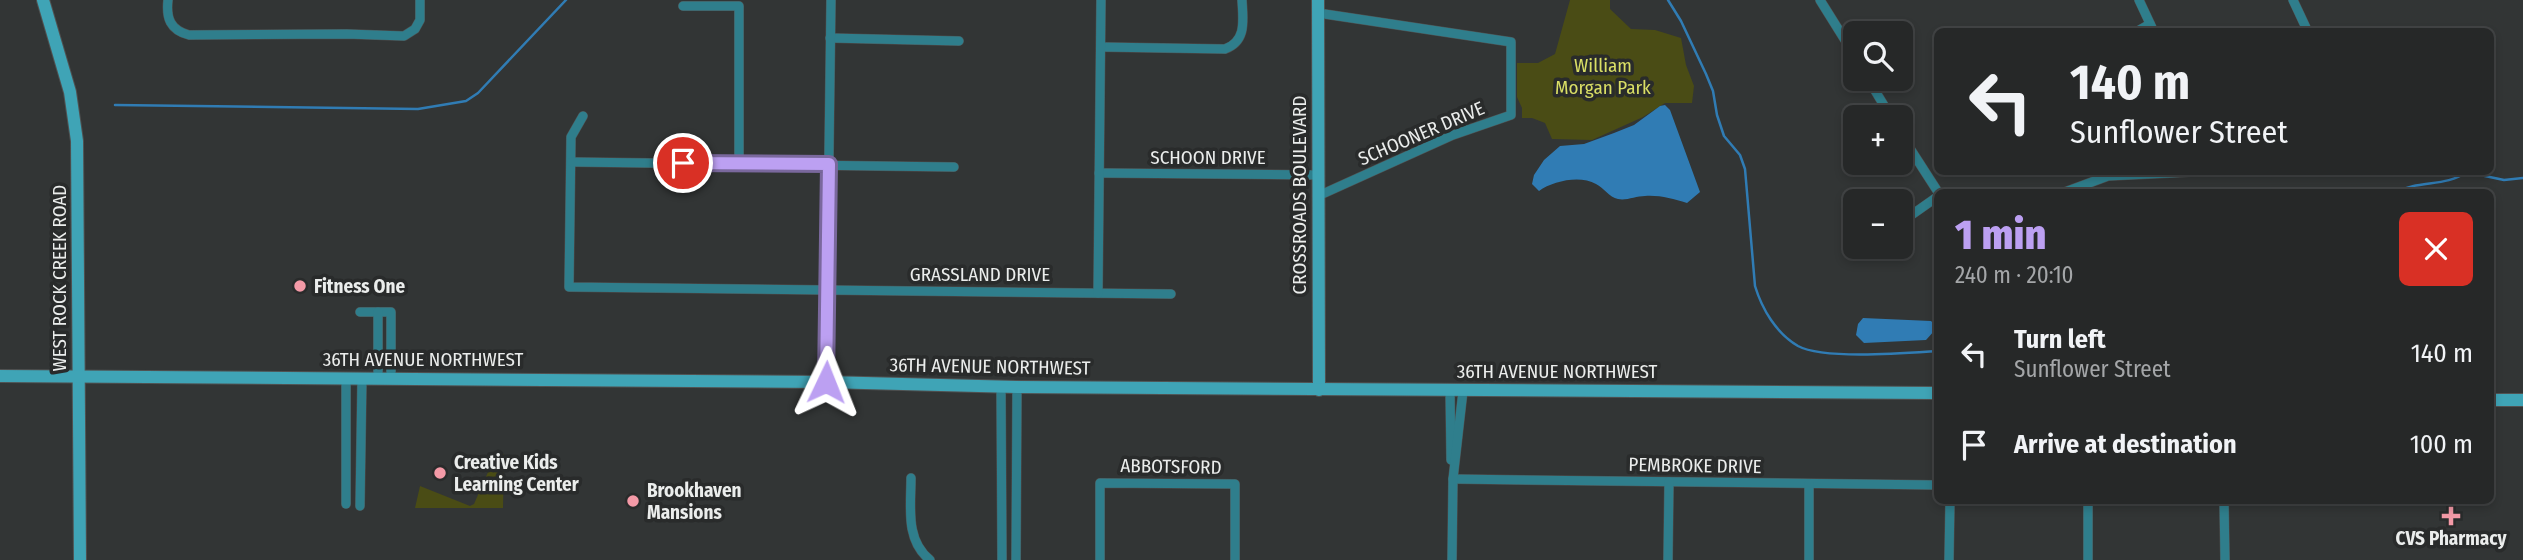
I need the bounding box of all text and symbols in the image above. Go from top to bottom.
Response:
map controls [1843,21,1913,259]
button: search [1843,21,1913,91]
text: 140 m [2070,53,2190,112]
park label: William Morgan Park [1555,54,1651,99]
icon: left [1955,56,2046,147]
street label: CROSSROADS BOULEVARD [1288,96,1311,294]
street label: SCHOONER DRIVE [1355,97,1488,170]
button: + [1843,105,1913,175]
text: Sunflower Street [2070,113,2288,151]
pin [653,133,713,193]
icon: arrive [664,144,702,182]
street label: SCHOON DRIVE [1150,146,1266,169]
street label: WEST ROCK CREEK ROAD [48,185,71,371]
button: − [1843,189,1913,259]
text: 1 min [1955,210,2046,260]
button: close [2399,212,2473,286]
text: 240 m · 20:10 [1955,261,2074,289]
street label: GRASSLAND DRIVE [910,263,1050,286]
place label: Fitness One [314,275,406,298]
marker: Fitness One [292,278,308,294]
text: Turn left [2014,324,2106,355]
icon: left [1955,335,1993,373]
text: 140 m [2411,338,2473,369]
position arrow [789,345,863,419]
street label: 36TH AVENUE NORTHWEST [323,348,524,371]
street label: 36TH AVENUE NORTHWEST [889,353,1091,380]
text: Sunflower Street [2014,355,2171,383]
street label: 36TH AVENUE NORTHWEST [1457,360,1658,383]
icon: arrive [1955,426,1993,464]
text: Arrive at destination [2014,429,2237,460]
text: 100 m [2410,429,2473,460]
place label: Creative Kids Learning Center [454,451,580,496]
street label: PEMBROKE DRIVE [1628,453,1762,478]
street label: ABBOTSFORD [1120,454,1222,479]
marker: Creative Kids Learning Center [432,465,448,481]
place label: Brookhaven Mansions [647,479,742,524]
marker: Brookhaven Mansions [625,493,641,509]
marker: CVS Pharmacy [2443,508,2459,524]
place label: CVS Pharmacy [2395,527,2507,550]

